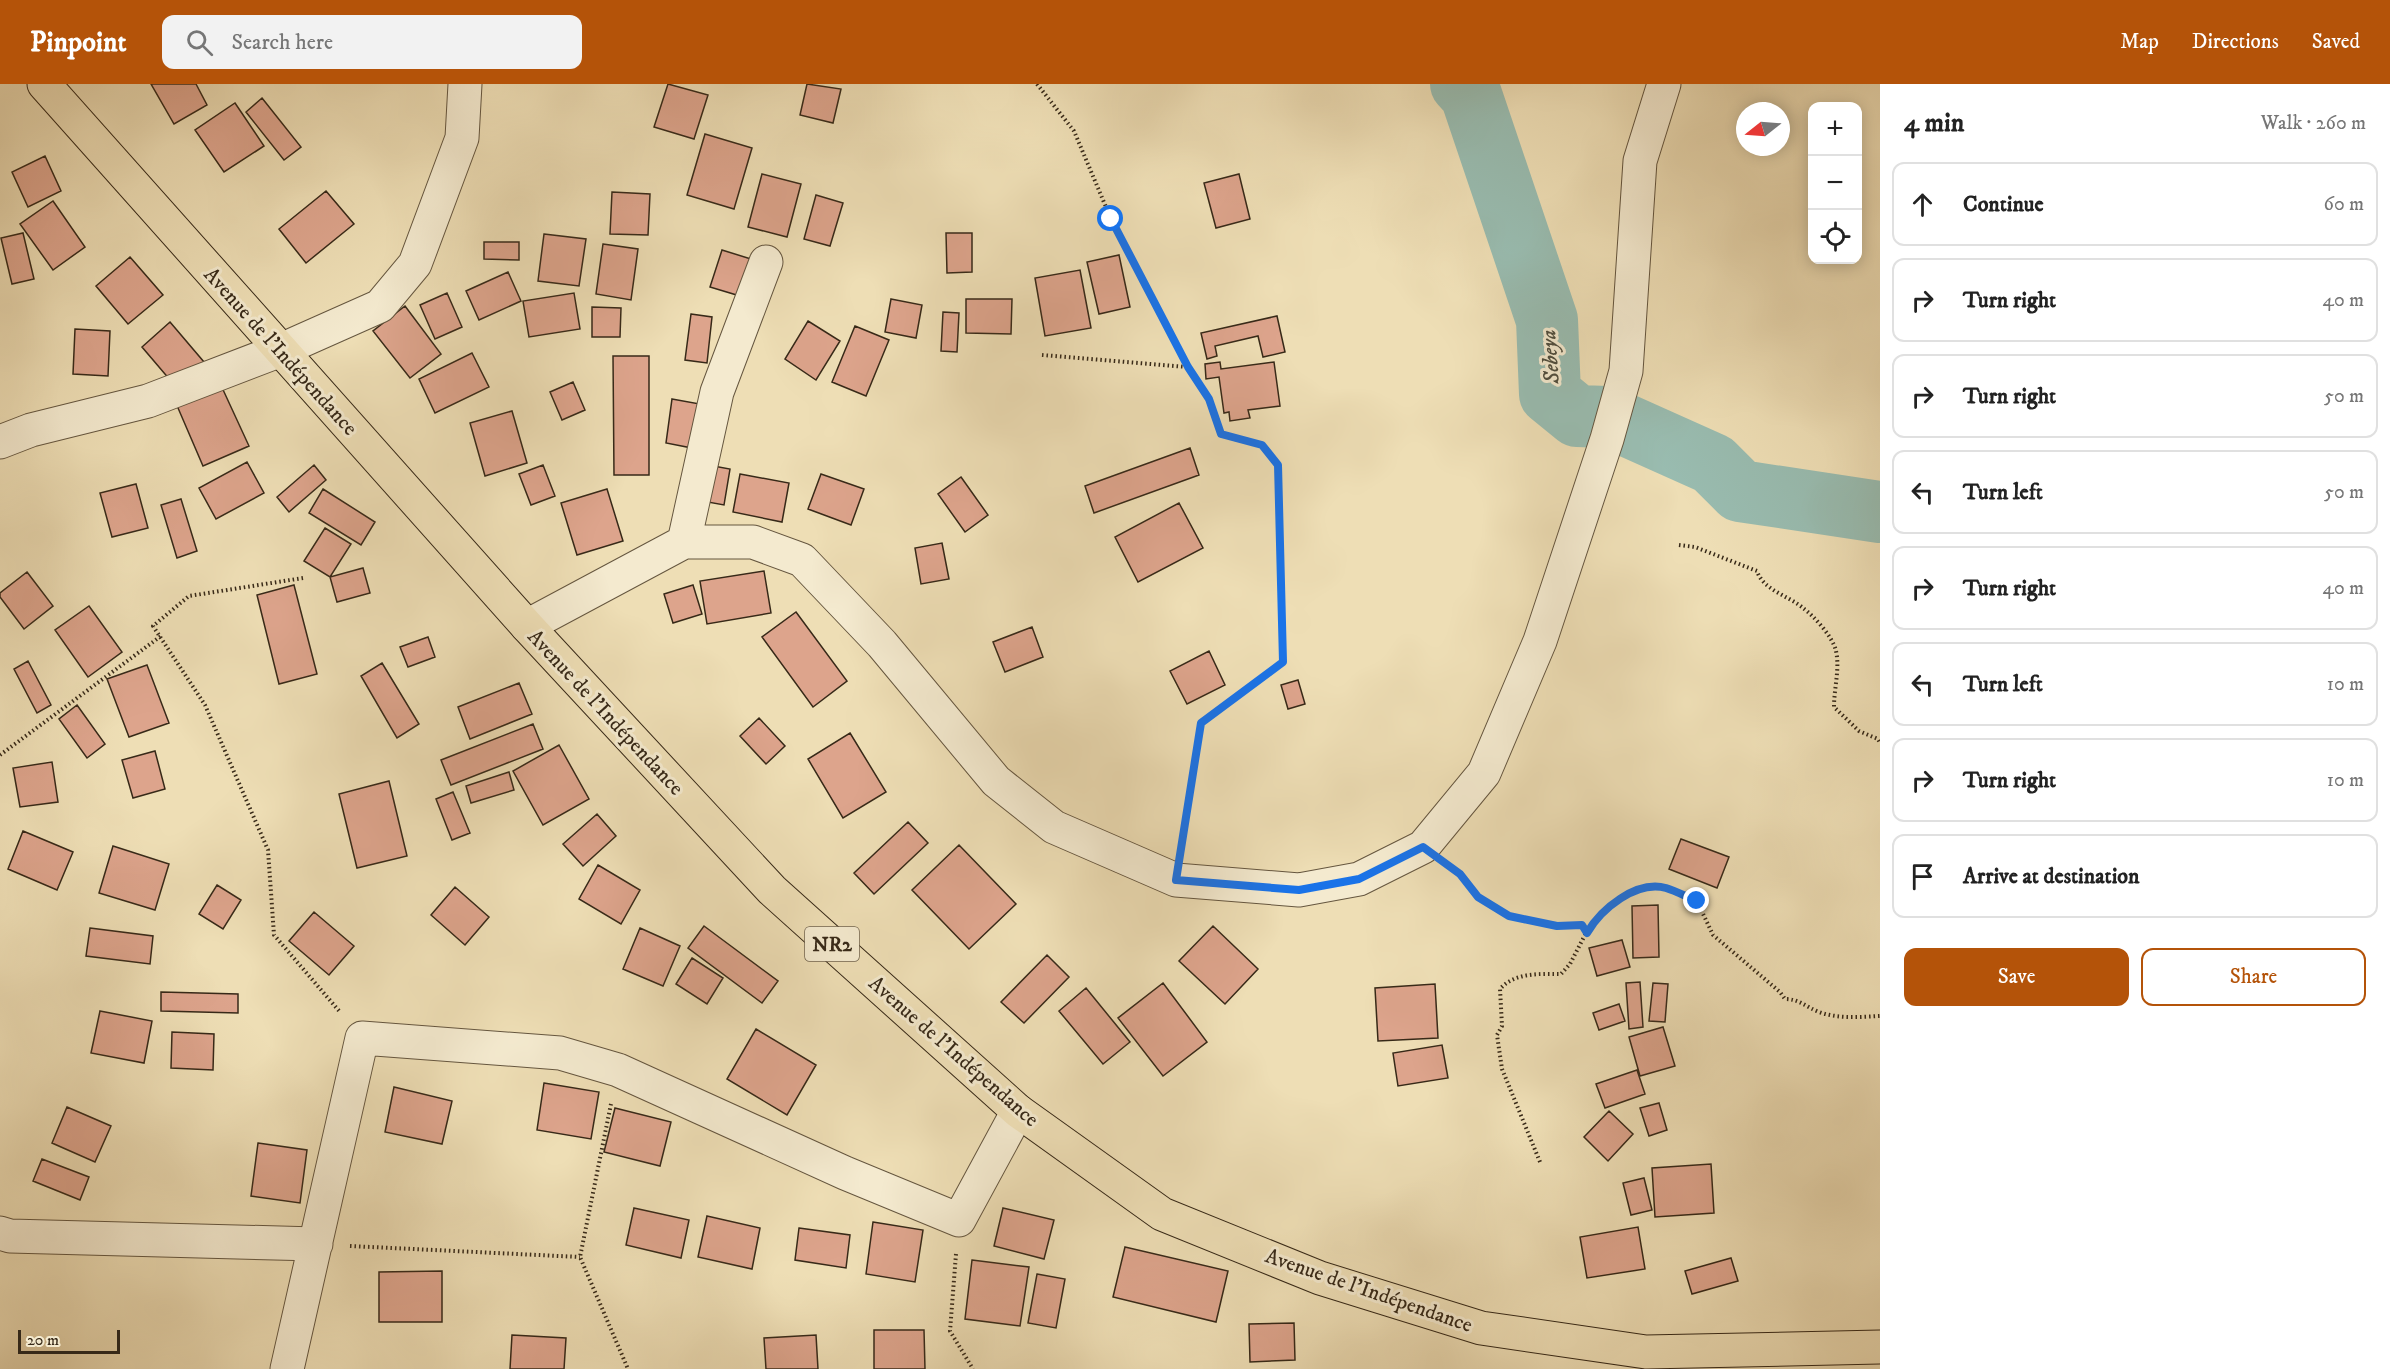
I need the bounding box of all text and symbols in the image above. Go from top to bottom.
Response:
search box [162,15,582,69]
text: Pinpoint [30,25,126,60]
icon: search [183,26,216,59]
text: Search here [231,29,333,56]
text: Map [2120,29,2159,55]
text: Directions [2192,29,2279,55]
text: Saved [2312,29,2360,55]
north arrow [1736,102,1790,156]
map controls [1808,102,1862,264]
button: + [1808,102,1862,156]
text: 4 min [1904,107,1964,140]
text: Walk · 260 m [2261,111,2366,136]
button: − [1808,156,1862,210]
icon: ahead [1906,188,1939,221]
text: Continue [1963,191,2044,218]
text: 60 m [2324,192,2364,217]
route start [1097,205,1123,231]
button: locate [1808,210,1862,264]
street label: Avenue de l'Indépendance [198,262,363,441]
icon: right [1906,284,1939,317]
text: Turn right [1963,287,2056,314]
text: 40 m [2322,288,2364,313]
water label: Sebeya [1535,329,1566,386]
icon: right [1906,380,1939,413]
text: Turn right [1963,383,2056,410]
text: 50 m [2324,384,2364,409]
icon: left [1906,476,1939,509]
text: Turn left [1963,479,2043,506]
text: 50 m [2324,480,2364,505]
icon: right [1906,572,1939,605]
text: Turn right [1963,575,2056,602]
text: 40 m [2322,576,2364,601]
street label: Avenue de l'Indépendance [522,624,689,801]
icon: left [1906,668,1939,701]
text: Turn left [1963,671,2043,698]
text: 10 m [2327,672,2364,697]
icon: right [1906,764,1939,797]
text: Turn right [1963,767,2056,794]
text: 10 m [2327,768,2364,793]
icon: arrive [1906,860,1939,893]
text: Arrive at destination [1963,863,2140,890]
route end [1683,887,1709,913]
road number: NR2 [805,927,859,961]
button: Save [1904,948,2129,1006]
button: Share [2141,948,2366,1006]
street label: Avenue de l'Indépendance [863,971,1044,1133]
street label: Avenue de l'Indépendance [1262,1243,1476,1339]
scale bar [18,1327,120,1354]
text: 20 m [27,1330,59,1350]

